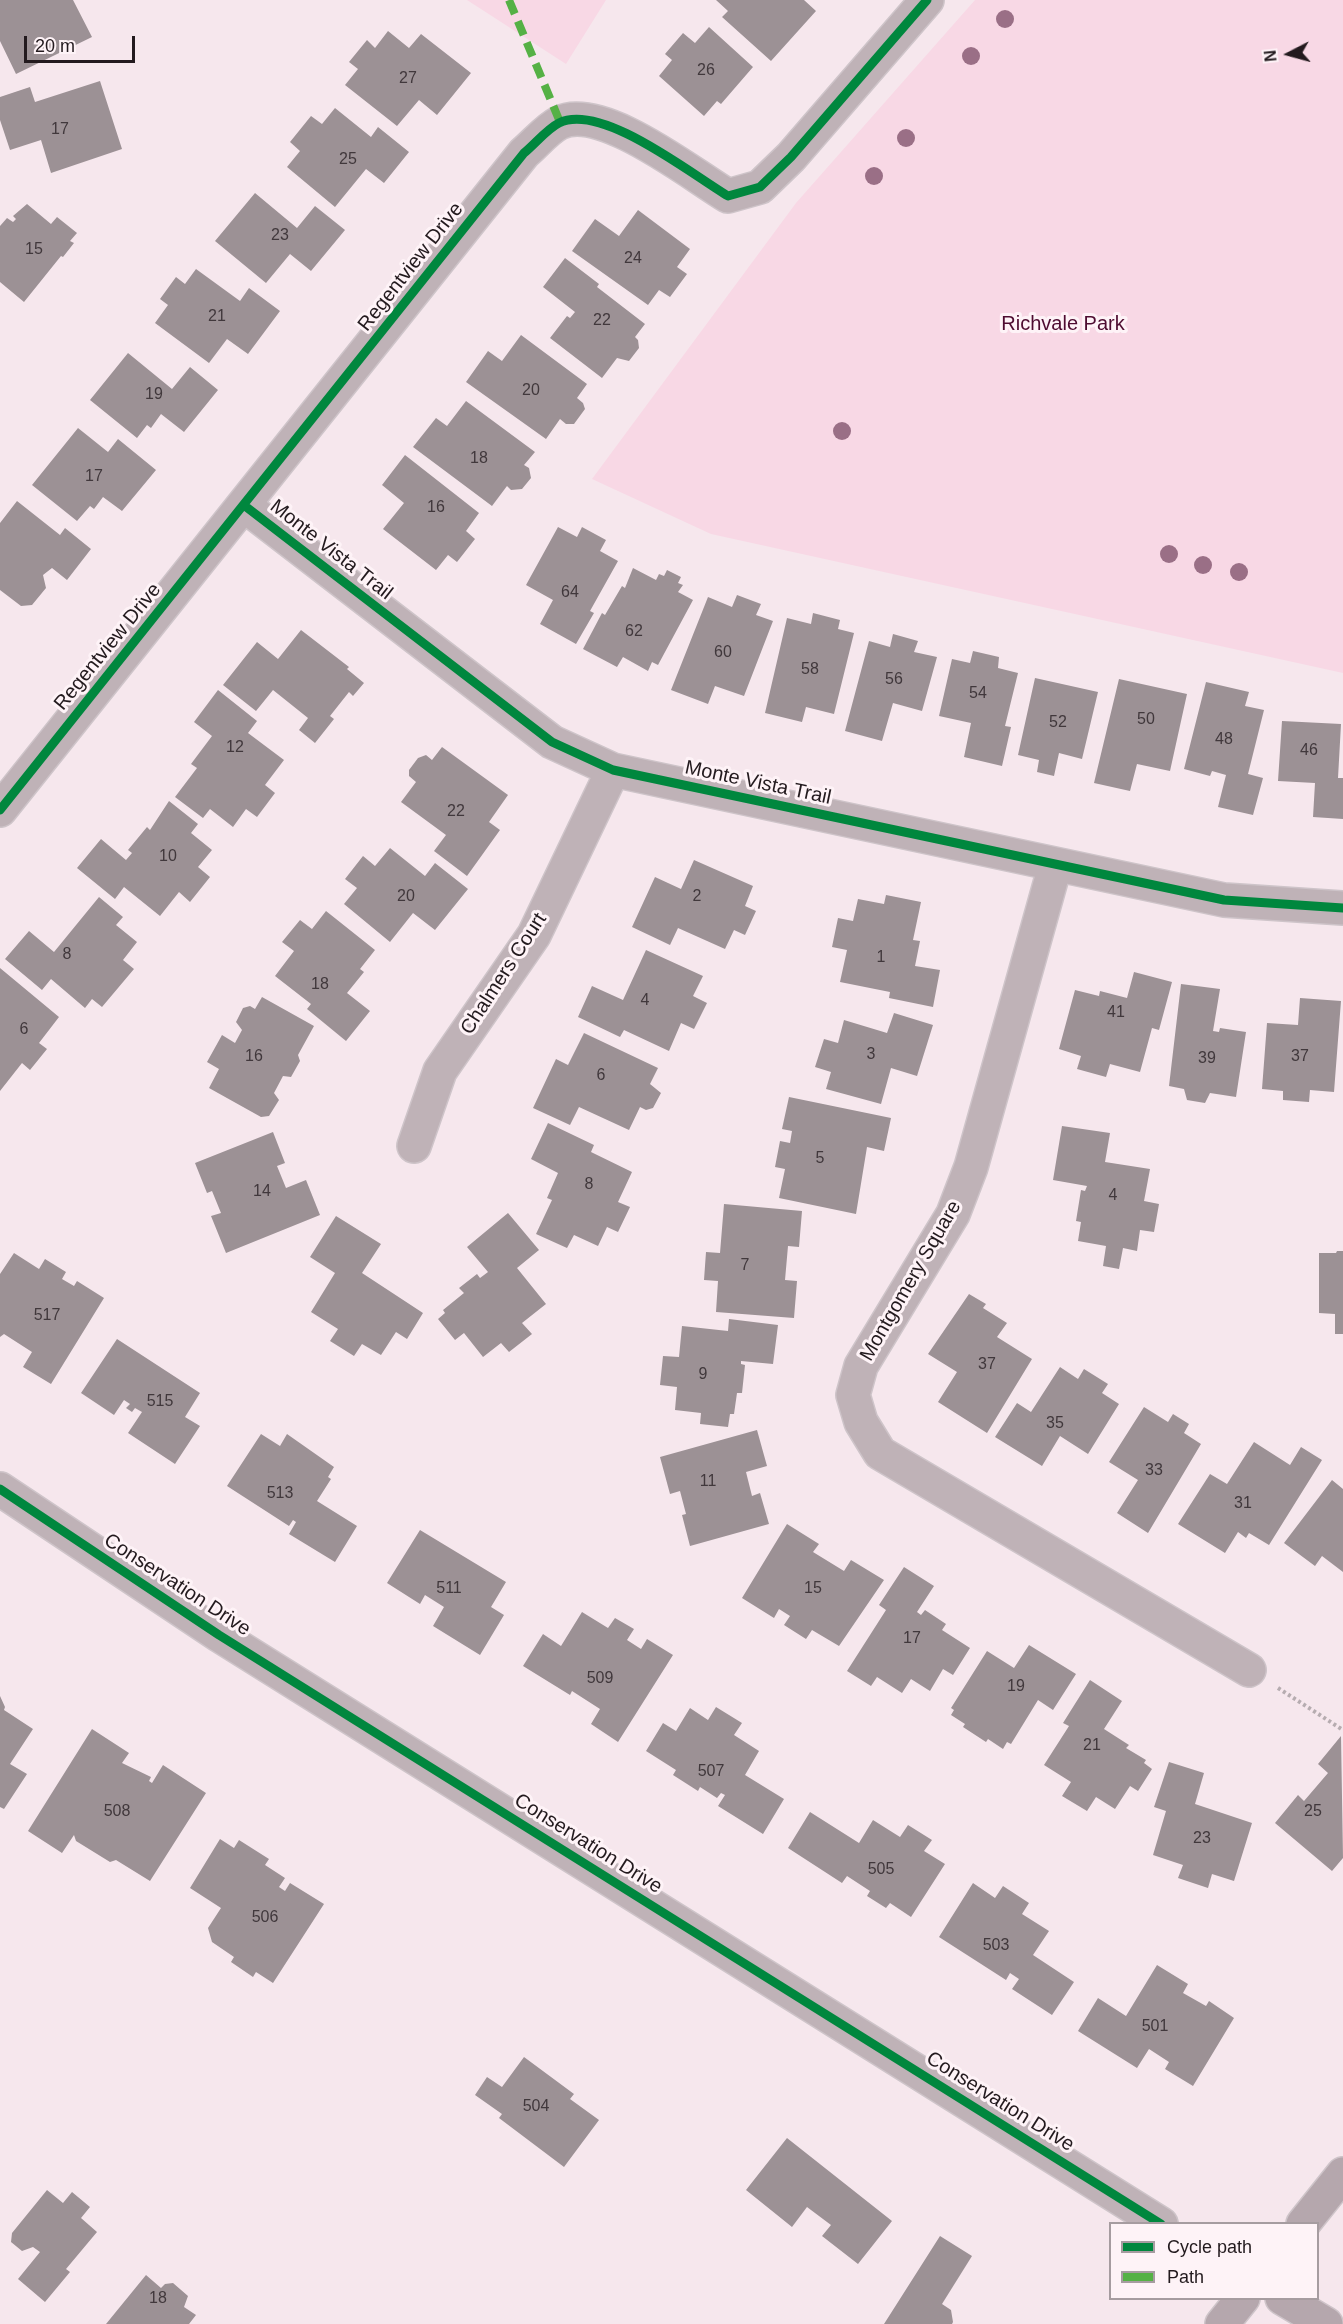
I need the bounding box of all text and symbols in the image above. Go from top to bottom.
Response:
scale bar [27,24,138,62]
north arrow [1259,24,1319,84]
text: 20 m [35,36,75,56]
text: N [1262,49,1280,63]
house number: 26 [697,61,715,81]
house number: 27 [399,69,417,89]
house number: 17 [51,120,69,140]
house number: 25 [339,150,357,170]
street label: Regentview Drive [353,198,469,336]
house number: 23 [271,226,289,246]
house number: 15 [25,240,43,260]
house number: 24 [624,249,642,269]
house number: 21 [208,307,226,327]
house number: 22 [593,311,611,331]
park label: Richvale Park [1001,312,1125,336]
house number: 20 [522,381,540,401]
house number: 19 [145,385,163,405]
house number: 18 [470,449,488,469]
house number: 17 [85,467,103,487]
street label: Monte Vista Trail [265,495,397,605]
house number: 16 [427,498,445,518]
street label: Regentview Drive [49,579,167,715]
house number: 64 [561,583,579,603]
house number: 62 [625,622,643,642]
house number: 60 [714,643,732,663]
house number: 58 [801,660,819,680]
house number: 56 [885,670,903,690]
house number: 54 [969,684,987,704]
house number: 50 [1137,710,1155,730]
house number: 52 [1049,713,1067,733]
house number: 48 [1215,730,1233,750]
house number: 12 [226,738,244,758]
house number: 46 [1300,741,1318,761]
street label: Monte Vista Trail [683,756,833,810]
house number: 22 [447,802,465,822]
house number: 10 [159,847,177,867]
house number: 20 [397,887,415,907]
house number: 2 [693,887,701,907]
street label: Chalmers Court [456,909,552,1039]
house number: 8 [63,945,71,965]
house number: 1 [877,948,885,968]
house number: 18 [311,975,329,995]
house number: 4 [641,991,649,1011]
house number: 41 [1107,1003,1125,1023]
house number: 6 [20,1020,28,1040]
house number: 3 [867,1045,875,1065]
house number: 16 [245,1047,263,1067]
house number: 37 [1291,1047,1309,1067]
house number: 39 [1198,1049,1216,1069]
house number: 6 [597,1066,605,1086]
house number: 5 [816,1149,824,1169]
house number: 8 [585,1175,593,1195]
house number: 14 [253,1182,271,1202]
house number: 4 [1109,1186,1117,1206]
street label: Montgomery Square [855,1197,967,1365]
house number: 7 [741,1256,749,1276]
house number: 517 [34,1306,60,1326]
house number: 37 [978,1355,996,1375]
house number: 9 [699,1365,707,1385]
house number: 515 [147,1392,173,1412]
house number: 35 [1046,1414,1064,1434]
house number: 33 [1145,1461,1163,1481]
house number: 11 [700,1472,716,1492]
house number: 513 [267,1484,293,1504]
house number: 31 [1234,1494,1252,1514]
street label: Conservation Drive [99,1529,255,1641]
house number: 511 [436,1579,462,1599]
house number: 15 [804,1579,822,1599]
house number: 17 [903,1629,921,1649]
house number: 509 [587,1669,613,1689]
house number: 19 [1007,1677,1025,1697]
house number: 21 [1083,1736,1101,1756]
house number: 507 [698,1762,724,1782]
street label: Conservation Drive [510,1789,666,1899]
house number: 508 [104,1802,130,1822]
house number: 25 [1304,1802,1322,1822]
house number: 23 [1193,1829,1211,1849]
house number: 505 [868,1860,894,1880]
house number: 506 [252,1908,278,1928]
house number: 503 [983,1936,1009,1956]
house number: 501 [1142,2017,1168,2037]
street label: Conservation Drive [922,2047,1078,2157]
house number: 504 [523,2097,549,2117]
legend [1109,2222,1319,2300]
text: Cycle path [1167,2237,1252,2257]
text: Path [1167,2267,1204,2287]
house number: 18 [149,2289,167,2309]

